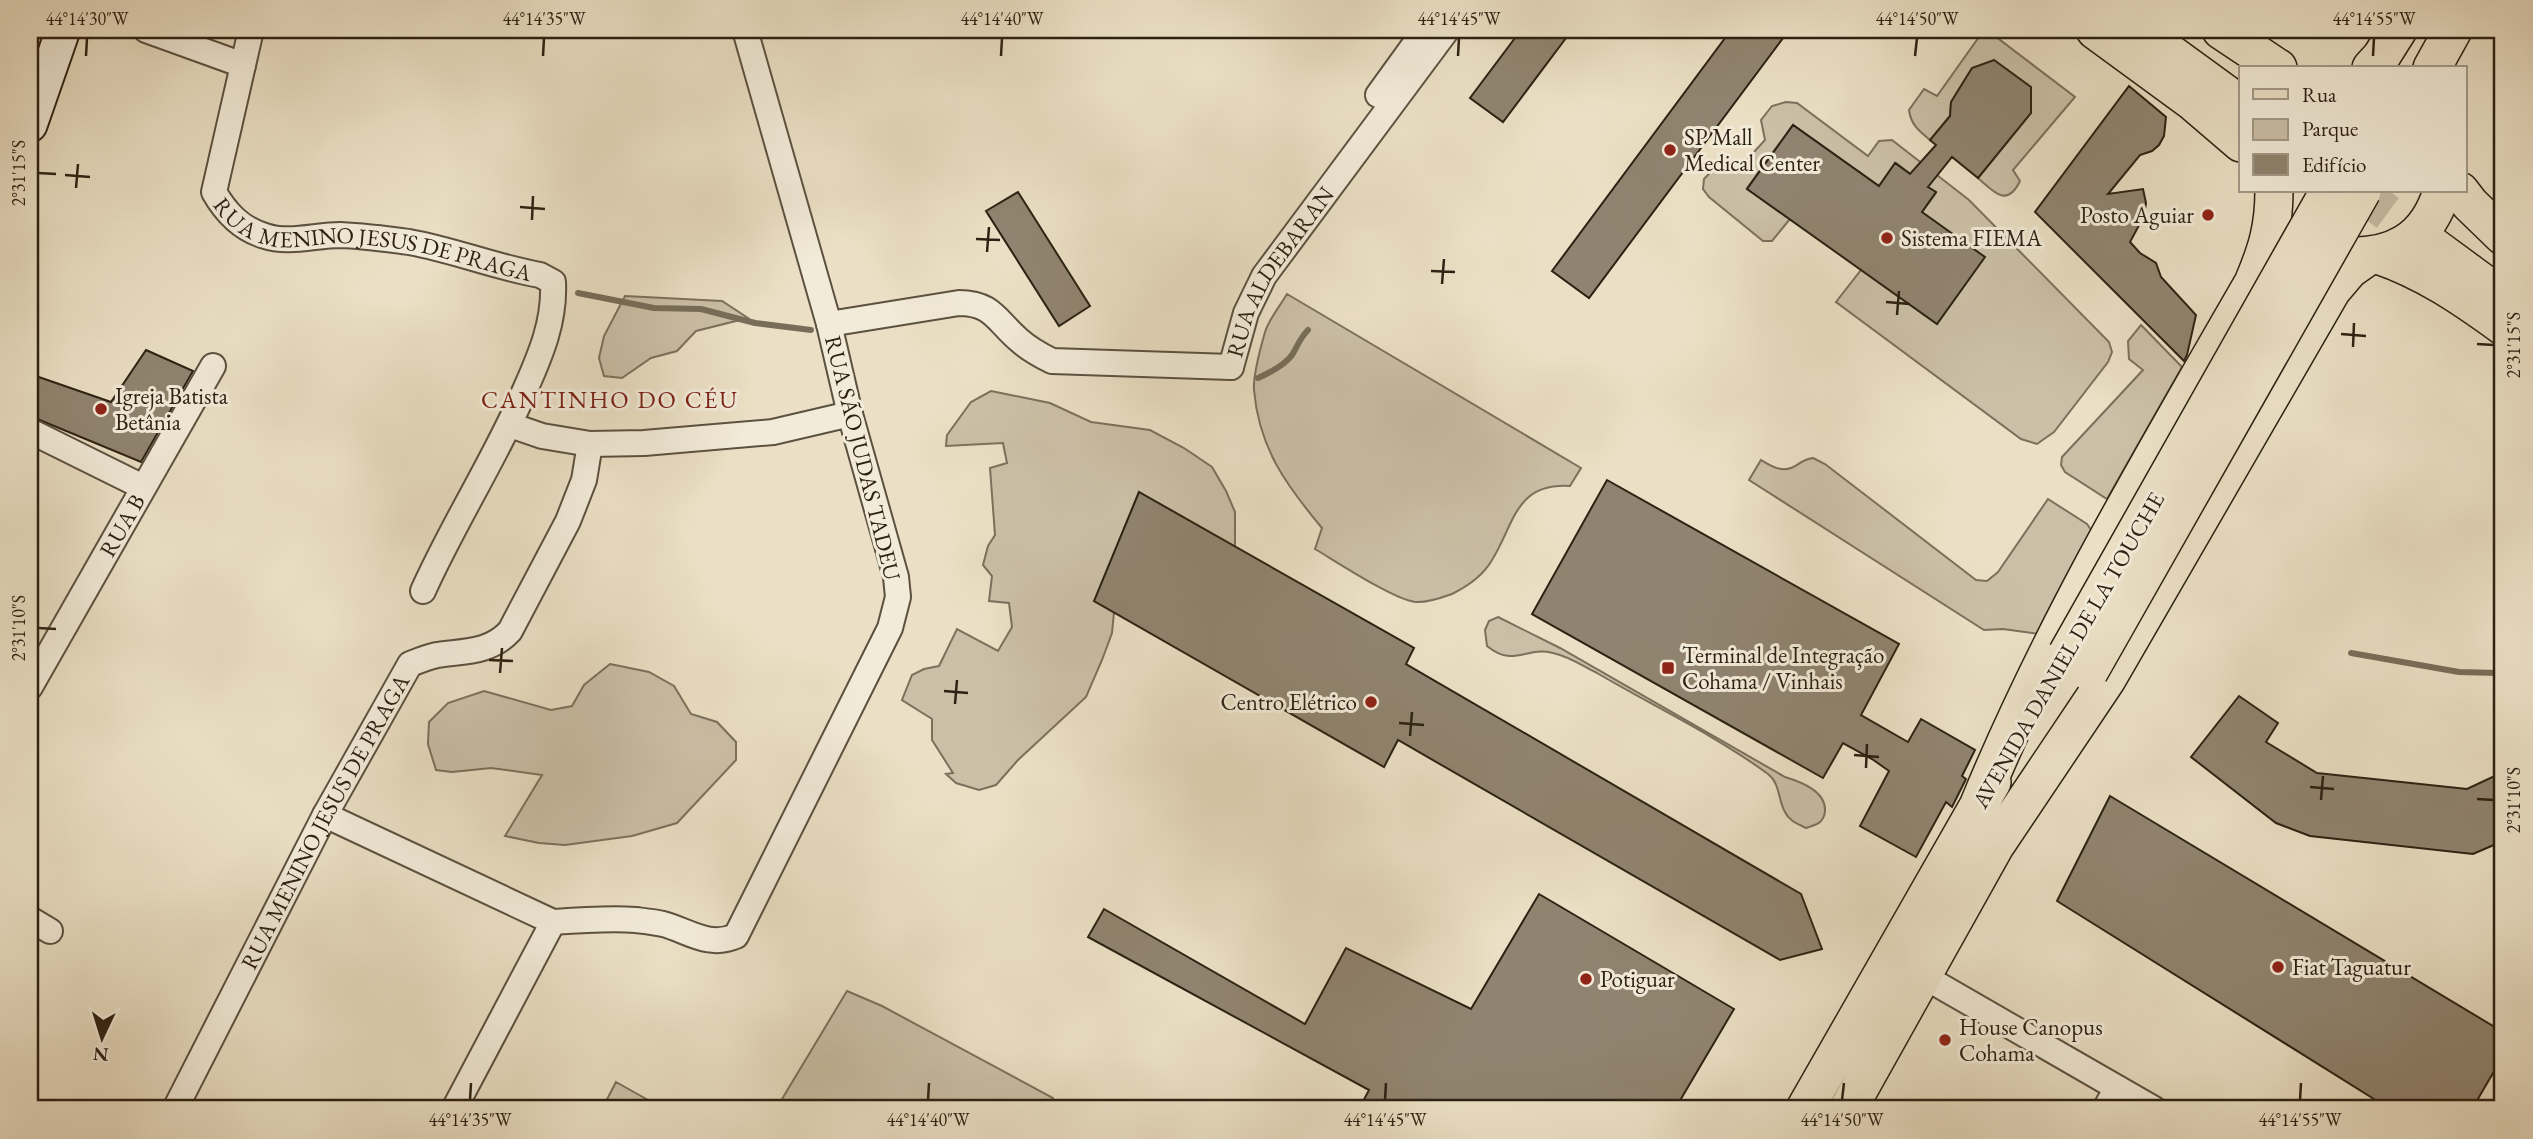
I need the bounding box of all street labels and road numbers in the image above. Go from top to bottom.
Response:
street label: RUA ALDEBARAN [1219,180,1341,361]
street label: RUA MENINO JESUS DE PRAGA [207,191,535,288]
street label: RUA SÃO JUDAS TADEU [818,332,908,584]
street label: AVENIDA DANIEL DE LA TOUCHE [1964,487,2171,814]
street label: RUA B [92,489,152,562]
street label: RUA MENINO JESUS DE PRAGA [234,668,417,975]

